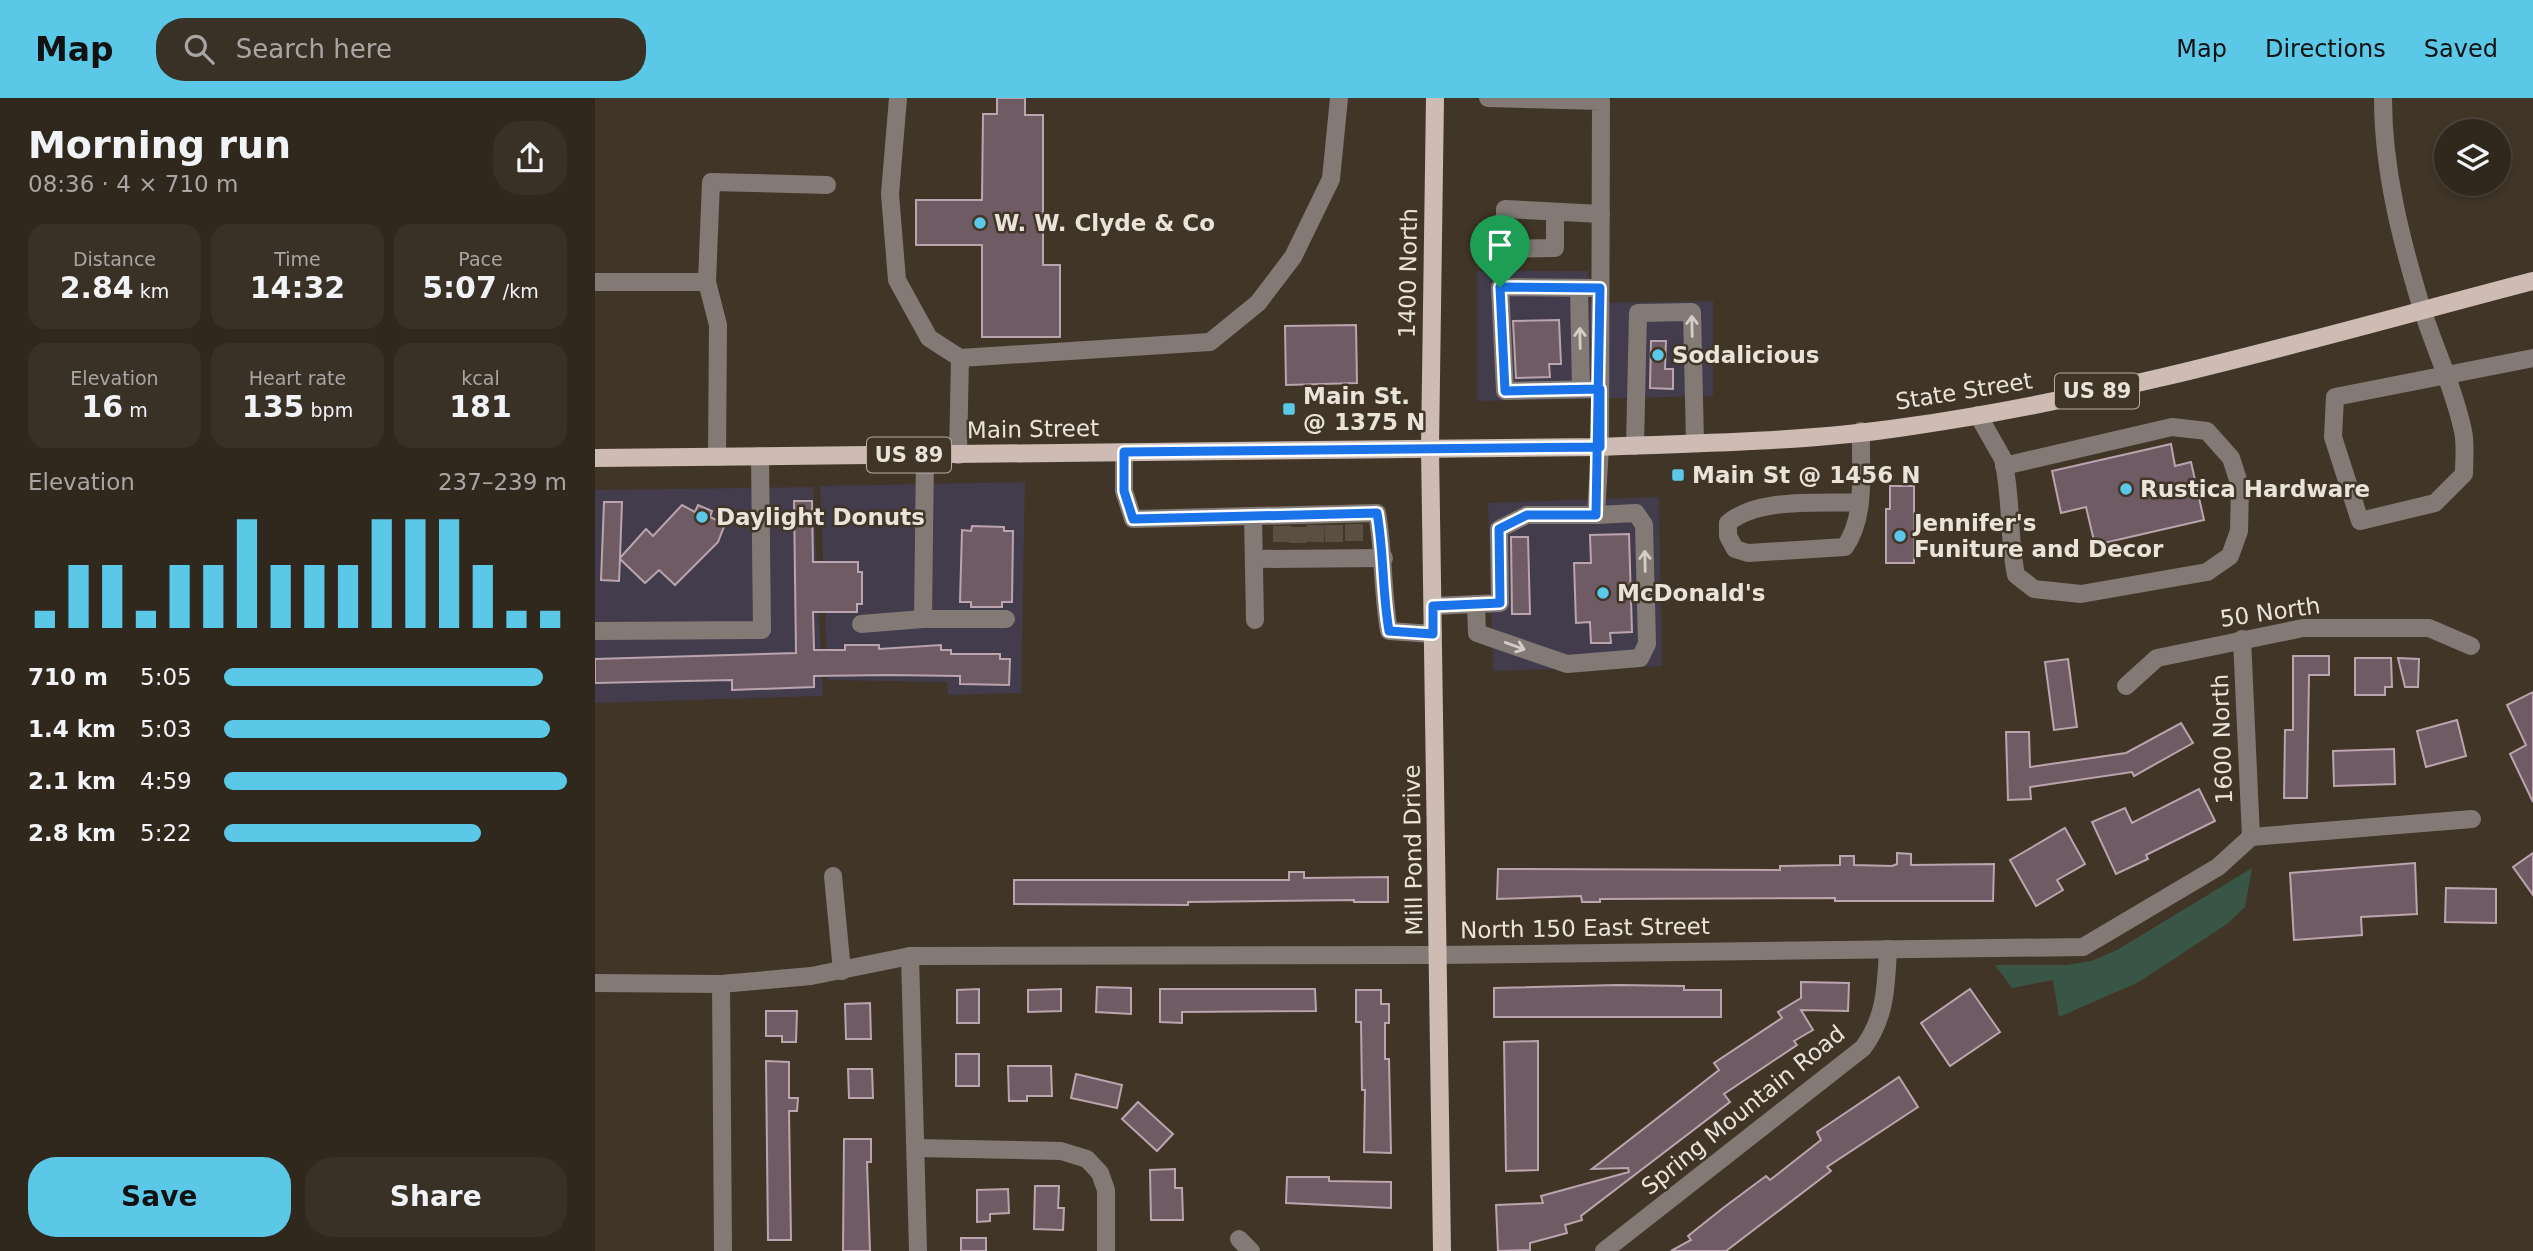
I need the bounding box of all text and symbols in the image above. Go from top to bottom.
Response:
search box [156,18,646,81]
text: Map [35,30,114,69]
icon: search [180,30,218,68]
text: Search here [236,34,392,64]
text: Map [2176,35,2227,63]
text: Directions [2265,35,2386,63]
text: Saved [2424,35,2498,63]
map controls [2434,119,2511,196]
button: layers [2434,119,2511,196]
button: share [493,121,567,195]
text: Morning run [28,123,291,167]
text: 08:36 · 4 × 710 m [28,171,238,197]
street label: 1400 North [1394,208,1422,338]
place label: W. W. Clyde & Co [994,210,1215,236]
marker: W. W. Clyde & Co [972,215,988,231]
pin [1470,215,1530,287]
icon: arrive [1481,226,1519,264]
text: Distance [73,248,156,270]
text: Time [274,248,321,270]
text: Pace [458,248,503,270]
text: 2.84 [60,270,134,305]
text: 14:32 [250,270,345,305]
text: 5:07 [422,270,497,305]
text: km [134,280,169,302]
text: /km [497,280,539,302]
one-way arrow [1686,315,1699,338]
one-way arrow [1573,327,1587,350]
place label: Sodalicious [1672,342,1820,368]
marker: Sodalicious [1650,347,1666,363]
text: Elevation [70,367,159,389]
text: Heart rate [249,367,346,389]
text: kcal [461,367,500,389]
street label: State Street [1894,367,2034,415]
road number: US 89 [2055,374,2139,408]
place label: Main St. @ 1375 N [1303,383,1425,435]
text: 16 [81,389,123,424]
text: 135 [242,389,304,424]
text: 181 [449,389,512,424]
text: m [123,399,148,421]
text: bpm [304,399,353,421]
marker: Main St. @ 1375 N [1281,401,1297,417]
street label: Main Street [967,415,1099,443]
road number: US 89 [867,438,951,472]
place label: Main St @ 1456 N [1692,462,1921,488]
marker: Main St @ 1456 N [1670,467,1686,483]
text: Elevation [28,469,135,495]
text: 237–239 m [438,469,567,495]
place label: Rustica Hardware [2140,476,2370,502]
marker: Rustica Hardware [2118,481,2134,497]
place label: Daylight Donuts [716,504,925,530]
marker: Daylight Donuts [694,509,710,525]
place label: Jennifer's Funiture and Decor [1912,510,2164,562]
marker: Jennifer's Funiture and Decor [1892,528,1908,544]
one-way arrow [1638,550,1651,573]
place label: McDonald's [1617,580,1765,606]
marker: McDonald's [1595,585,1611,601]
street label: 50 North [2218,592,2322,632]
one-way arrow [1503,641,1525,653]
text: 710 m [28,664,108,690]
text: 5:05 [140,664,192,690]
street label: 1600 North [2207,673,2237,805]
text: 1.4 km [28,716,116,742]
text: 5:03 [140,716,192,742]
street label: Mill Pond Drive [1399,764,1427,936]
text: 2.1 km [28,768,116,794]
text: 4:59 [140,768,192,794]
text: 2.8 km [28,820,116,846]
text: 5:22 [140,820,192,846]
street label: North 150 East Street [1460,913,1710,943]
street label: Spring Mountain Road [1636,1020,1850,1200]
button: Save [28,1157,291,1237]
button: Share [305,1157,567,1237]

